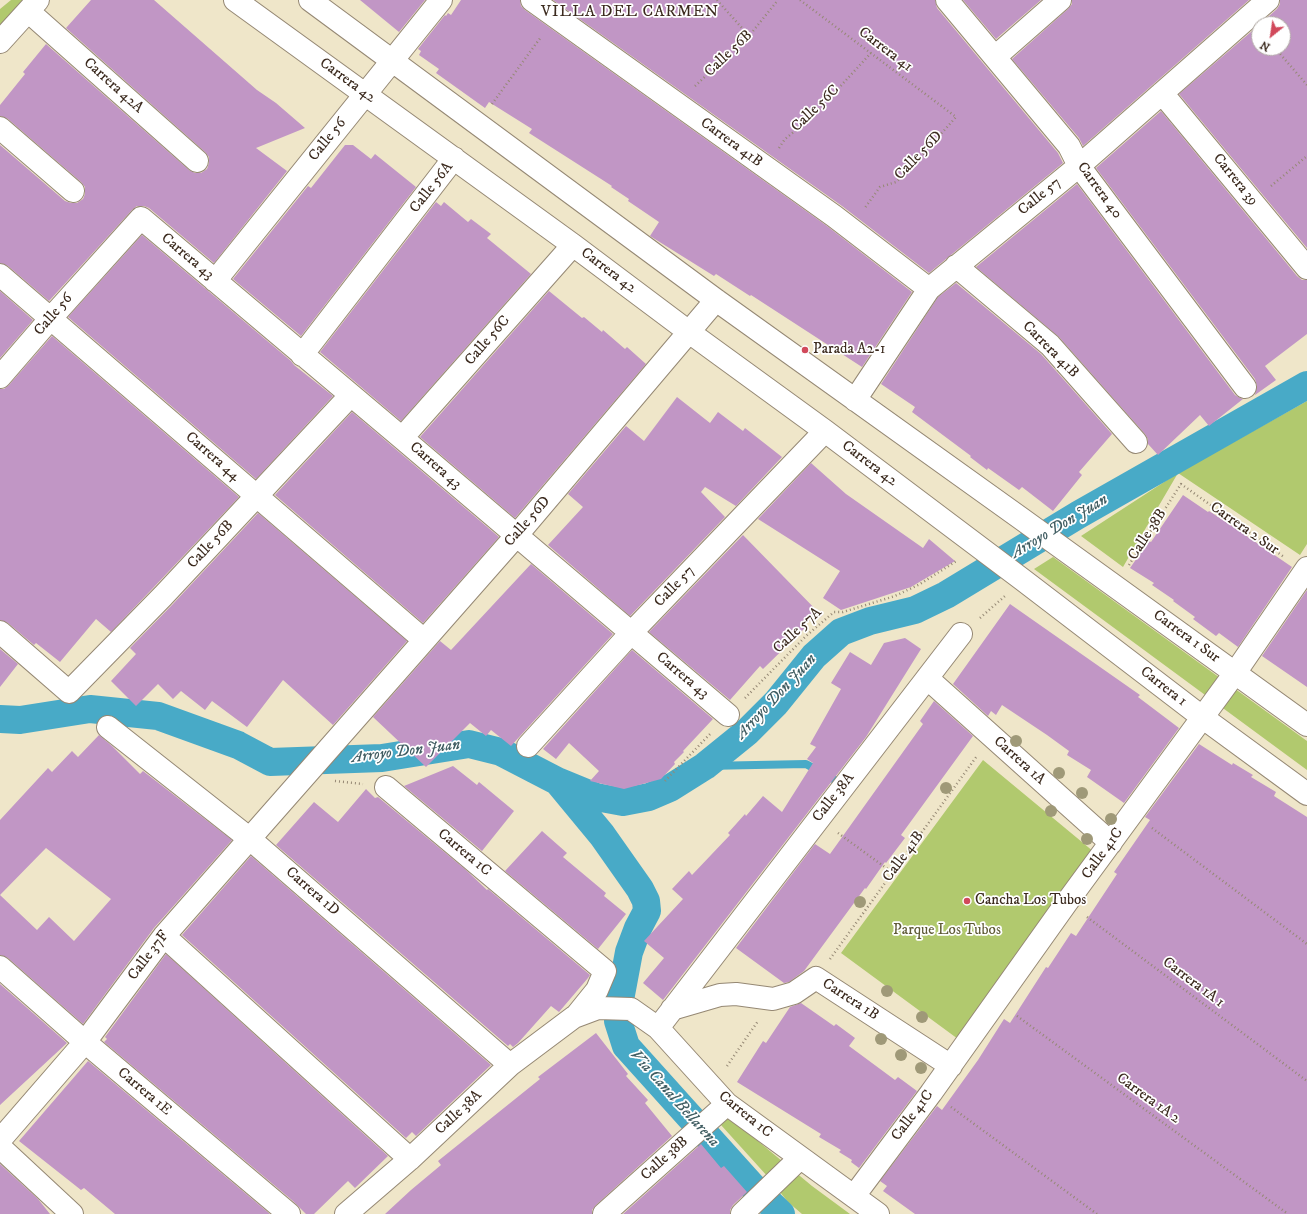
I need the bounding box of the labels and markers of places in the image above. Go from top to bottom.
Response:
place label: Parada A2-1 [813,341,886,359]
marker: Parada A2-1 [800,345,810,355]
place label: Cancha Los Tubos [975,892,1086,910]
marker: Cancha Los Tubos [962,896,972,906]

